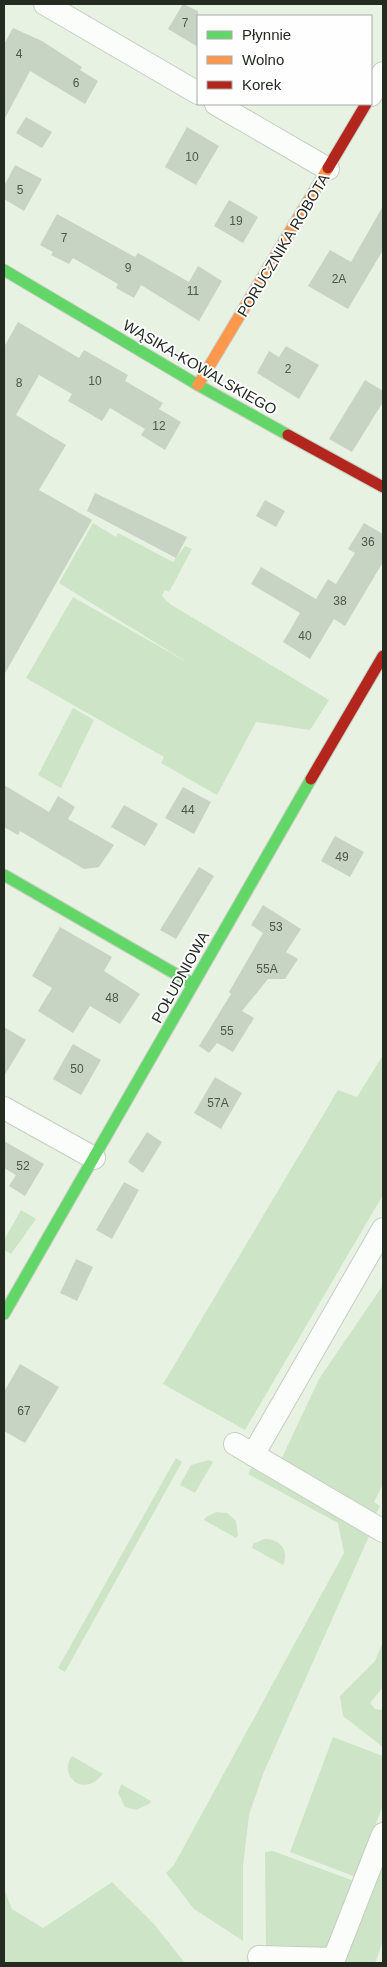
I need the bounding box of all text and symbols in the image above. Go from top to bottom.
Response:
legend [197,15,372,105]
house number: 7 [182,16,189,30]
text: Płynnie [242,26,291,43]
house number: 4 [16,47,23,61]
text: Wolno [242,51,284,68]
house number: 6 [73,76,80,90]
text: Korek [242,76,282,93]
house number: 10 [185,150,199,164]
street label: PORUCZNIKA ROBOTA [234,170,332,320]
house number: 5 [17,183,24,197]
house number: 19 [229,214,243,228]
house number: 7 [61,231,68,245]
house number: 9 [125,261,132,275]
house number: 2A [332,272,346,286]
house number: 11 [187,284,200,298]
street label: WĄSIKA-KOWALSKIEGO [120,316,280,418]
house number: 2 [285,362,292,376]
house number: 10 [88,374,102,388]
house number: 8 [16,376,23,390]
house number: 12 [152,419,166,433]
house number: 36 [361,535,375,549]
house number: 38 [333,594,347,608]
house number: 40 [298,629,312,643]
house number: 44 [181,803,195,817]
house number: 49 [335,850,349,864]
house number: 53 [269,920,283,934]
street label: POŁUDNIOWA [148,928,212,1026]
house number: 55A [256,962,278,976]
house number: 48 [105,991,119,1005]
house number: 55 [220,1024,234,1038]
house number: 50 [70,1062,84,1076]
house number: 57A [207,1096,229,1110]
house number: 52 [16,1159,30,1173]
house number: 67 [17,1404,31,1418]

